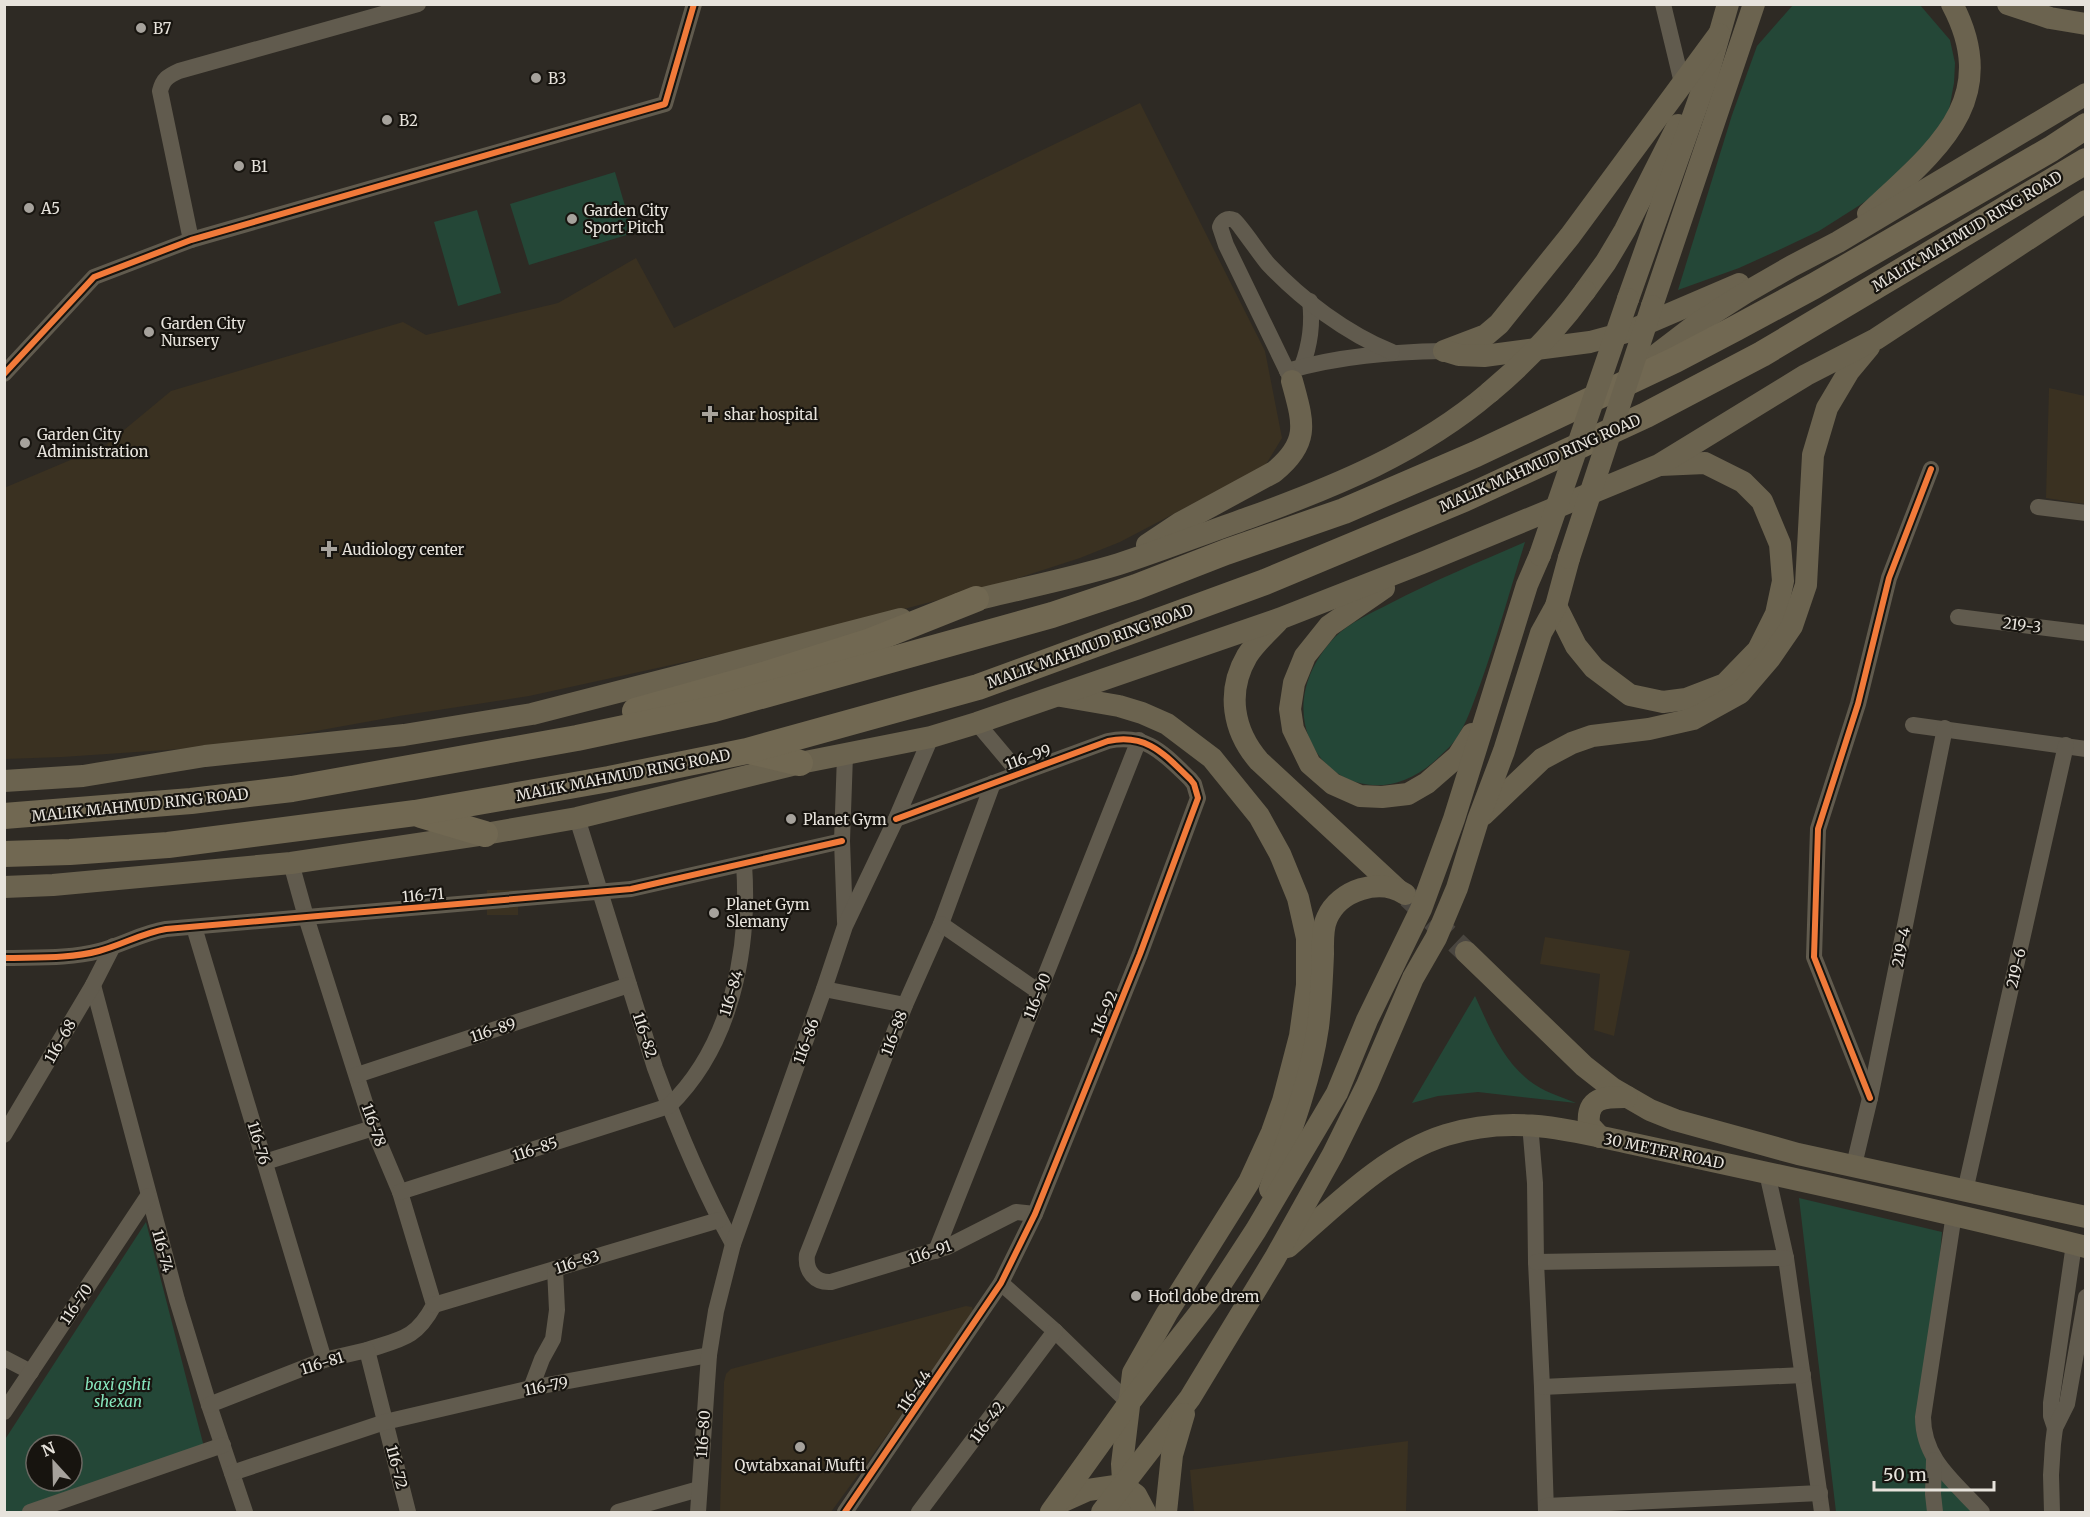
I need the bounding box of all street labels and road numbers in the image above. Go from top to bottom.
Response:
street label: MALIK MAHMUD RING ROAD [1869,167,2065,295]
street label: MALIK MAHMUD RING ROAD [1436,410,1644,516]
street label: MALIK MAHMUD RING ROAD [984,600,1196,692]
street label: 219-3 [2002,613,2042,637]
street label: 116-99 [1003,740,1053,774]
street label: MALIK MAHMUD RING ROAD [514,745,732,805]
street label: MALIK MAHMUD RING ROAD [31,784,249,826]
street label: 116-71 [401,884,445,906]
street label: 219-4 [1888,925,1914,969]
street label: 219-6 [2002,946,2030,990]
street label: 116-84 [715,968,747,1018]
street label: 116-90 [1019,970,1055,1022]
street label: 116-92 [1086,988,1122,1038]
street label: 116-88 [877,1008,911,1058]
street label: 116-82 [629,1010,661,1060]
street label: 116-89 [468,1014,518,1046]
street label: 116-68 [40,1016,80,1066]
street label: 116-86 [789,1016,823,1066]
street label: 116-78 [358,1101,391,1149]
street label: 116-76 [243,1119,275,1167]
street label: 30 METER ROAD [1602,1129,1726,1173]
street label: 116-85 [510,1133,560,1165]
street label: 116-74 [148,1227,178,1275]
street label: 116-91 [906,1236,954,1268]
street label: 116-83 [552,1246,602,1278]
street label: 116-70 [56,1280,96,1328]
street label: 116-81 [298,1347,346,1379]
street label: 116-44 [893,1366,935,1416]
street label: 116-79 [522,1372,570,1400]
street label: 116-42 [965,1398,1009,1446]
street label: 116-80 [692,1410,714,1458]
street label: 116-72 [382,1443,412,1491]

